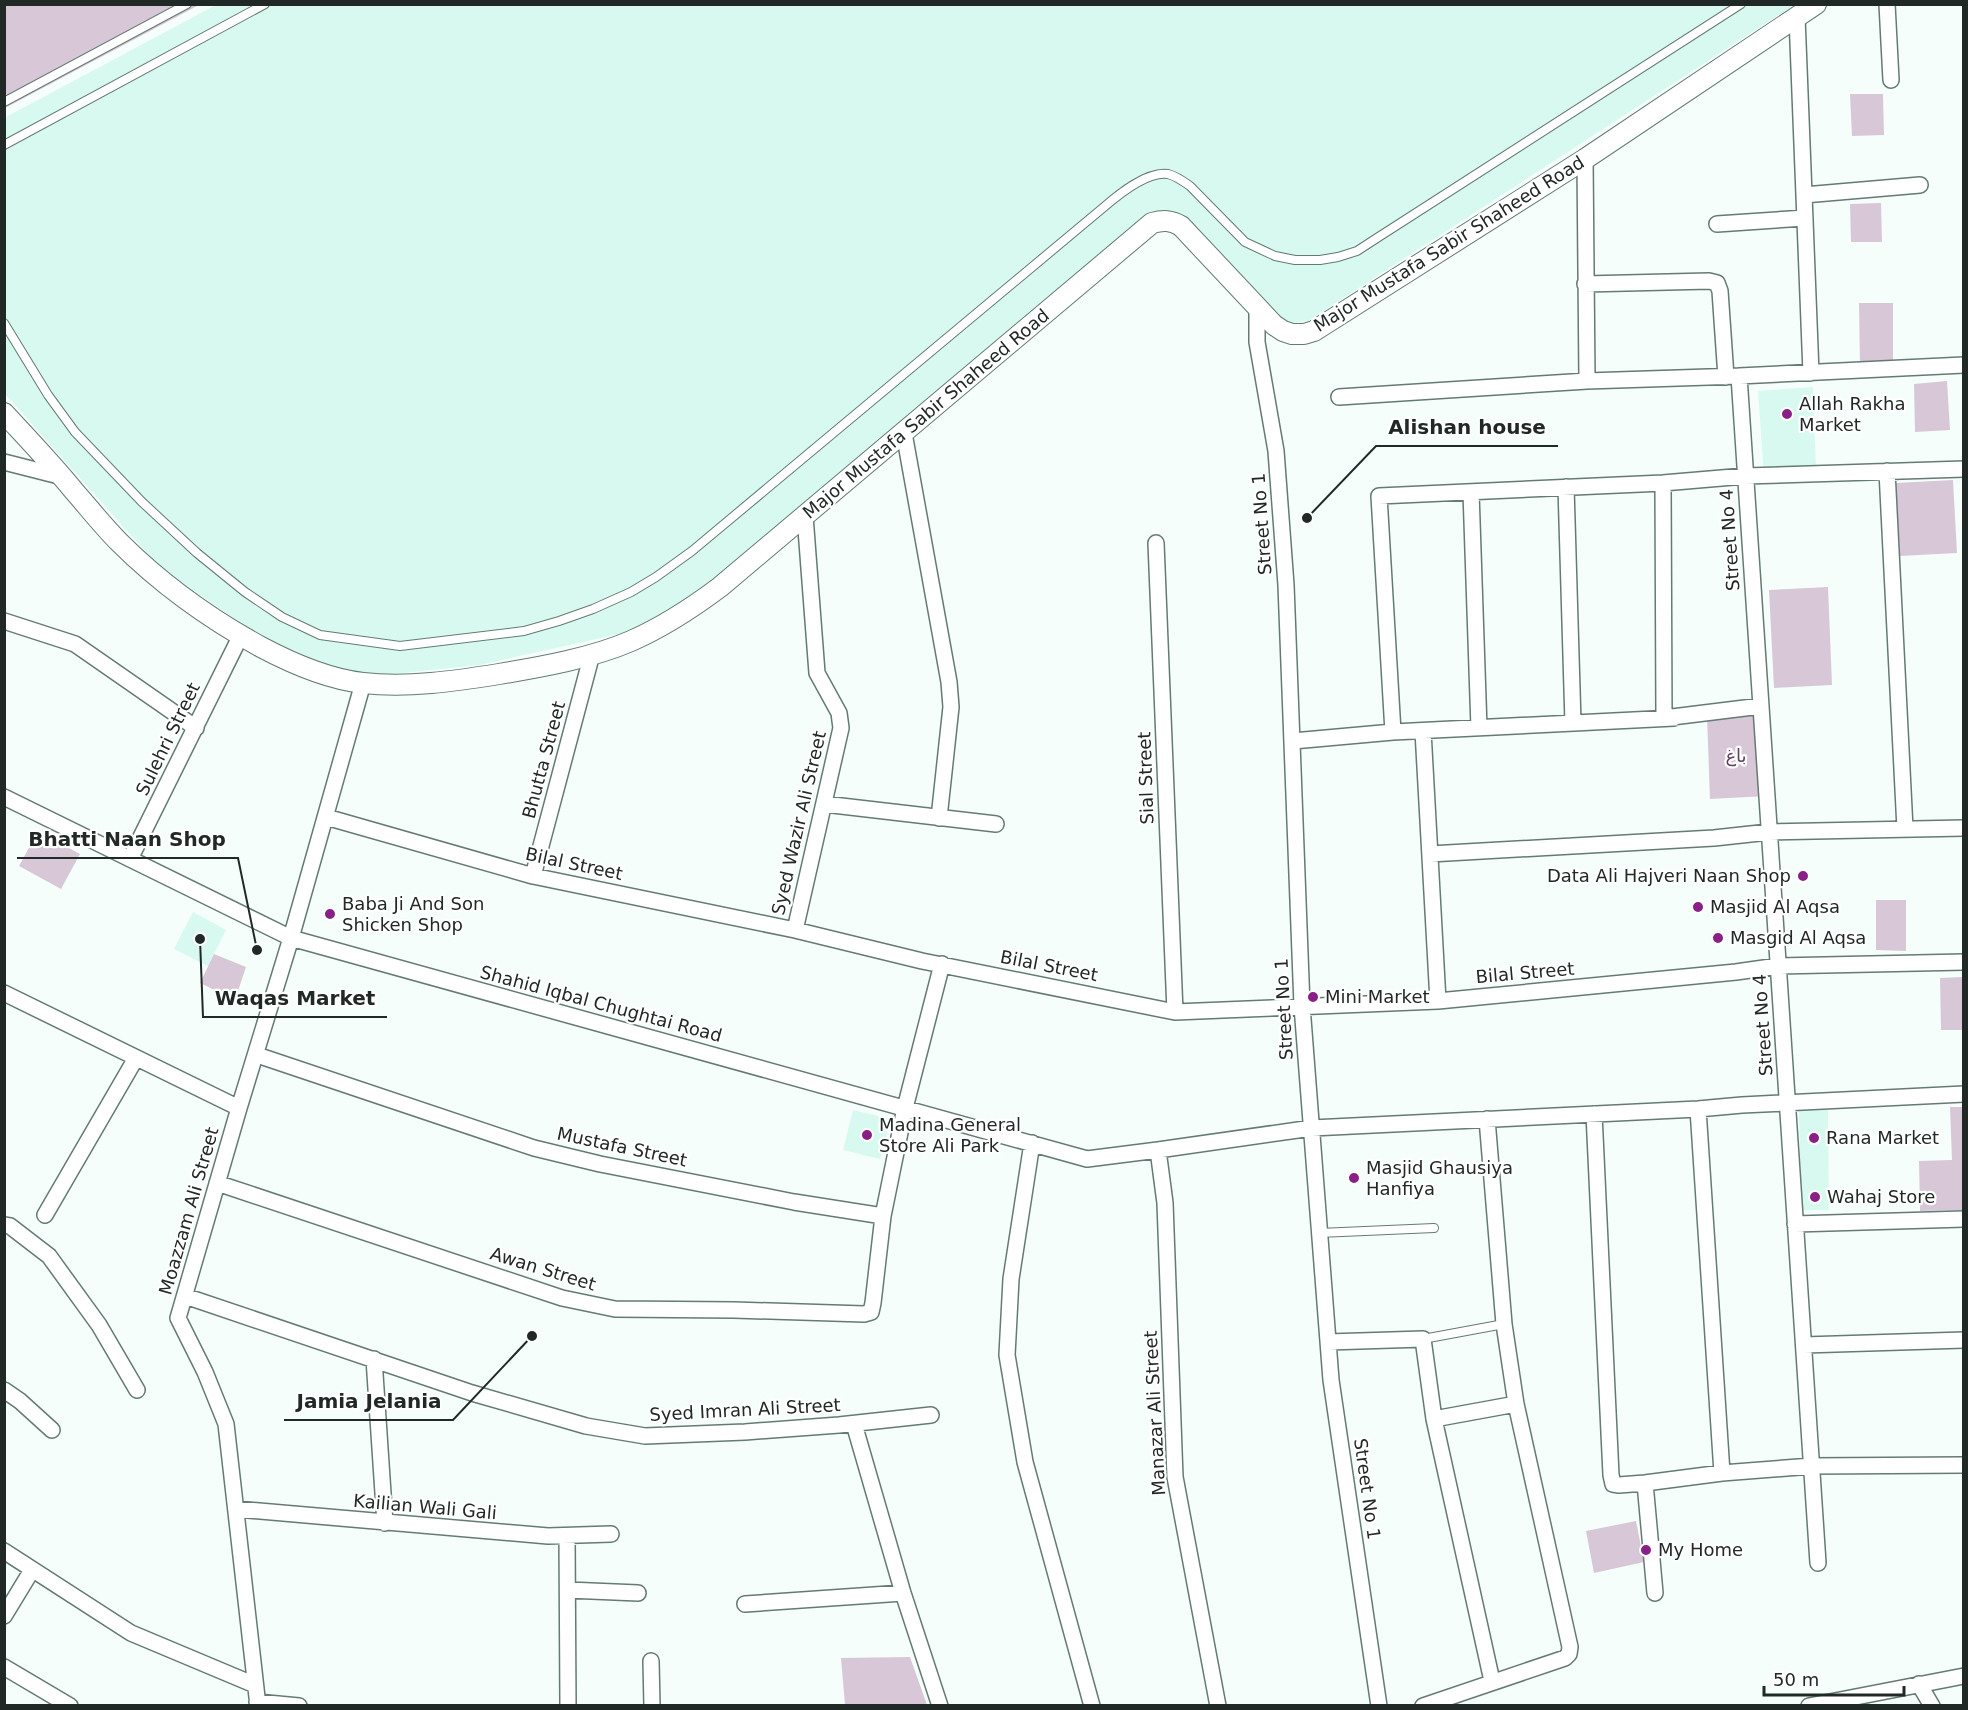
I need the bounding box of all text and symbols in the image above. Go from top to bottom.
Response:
street label: Major Mustafa Sabir Shaheed Road [1310,151,1588,336]
street label: Major Mustafa Sabir Shaheed Road [798,304,1053,523]
place label: Allah Rakha Market [1799,393,1905,435]
marker: Allah Rakha Market [1780,407,1794,421]
callout: Alishan house [1376,408,1558,446]
text: Alishan house [1388,415,1546,439]
street label: Street No 1 [1247,472,1276,576]
street label: Street No 4 [1715,488,1744,592]
street label: Sulehri Street [131,679,204,799]
street label: Bhutta Street [518,699,569,821]
street label: Syed Wazir Ali Street [767,729,830,917]
street label: Sial Street [1133,731,1158,825]
park label: باغ [1725,745,1747,767]
callout: Bhatti Naan Shop [17,820,238,858]
text: Bhatti Naan Shop [28,827,226,851]
street label: Bilal Street [524,843,625,884]
place label: Data Ali Hajveri Naan Shop [1547,865,1791,886]
marker: Data Ali Hajveri Naan Shop [1796,869,1810,883]
place label: Baba Ji And Son Shicken Shop [342,893,484,935]
place label: Masjid Al Aqsa [1710,896,1840,917]
marker: Masjid Al Aqsa [1691,900,1705,914]
marker: Baba Ji And Son Shicken Shop [323,907,337,921]
place label: Masgid Al Aqsa [1730,927,1866,948]
marker: Masgid Al Aqsa [1711,931,1725,945]
street label: Bilal Street [999,946,1100,985]
street label: Street No 1 [1270,958,1297,1061]
street label: Bilal Street [1475,958,1575,987]
street label: Shahid Iqbal Chughtai Road [478,961,724,1046]
street label: Street No 4 [1748,973,1777,1077]
callout: Waqas Market [203,979,387,1017]
text: Waqas Market [215,986,376,1010]
place label: Mini Market [1325,986,1430,1007]
marker: Mini Market [1306,990,1320,1004]
place label: Madina General Store Ali Park [879,1114,1021,1156]
street label: Mustafa Street [555,1122,689,1171]
street label: Moazzam Ali Street [155,1125,223,1297]
place label: Rana Market [1826,1127,1939,1148]
marker: Madina General Store Ali Park [860,1128,874,1142]
marker: Rana Market [1807,1131,1821,1145]
place label: Masjid Ghausiya Hanfiya [1366,1157,1513,1199]
marker: Masjid Ghausiya Hanfiya [1347,1171,1361,1185]
place label: Wahaj Store [1827,1186,1935,1207]
marker: Wahaj Store [1808,1190,1822,1204]
street label: Awan Street [488,1243,598,1295]
street label: Manazar Ali Street [1140,1330,1169,1496]
callout: Jamia Jelania [284,1382,453,1420]
text: Jamia Jelania [294,1389,442,1413]
street label: Syed Imran Ali Street [649,1394,841,1425]
street label: Street No 1 [1350,1437,1385,1541]
street label: Kailian Wali Gali [352,1490,498,1523]
place label: My Home [1658,1539,1743,1560]
marker: My Home [1639,1543,1653,1557]
scale bar [1764,1659,1904,1697]
text: 50 m [1773,1669,1819,1690]

